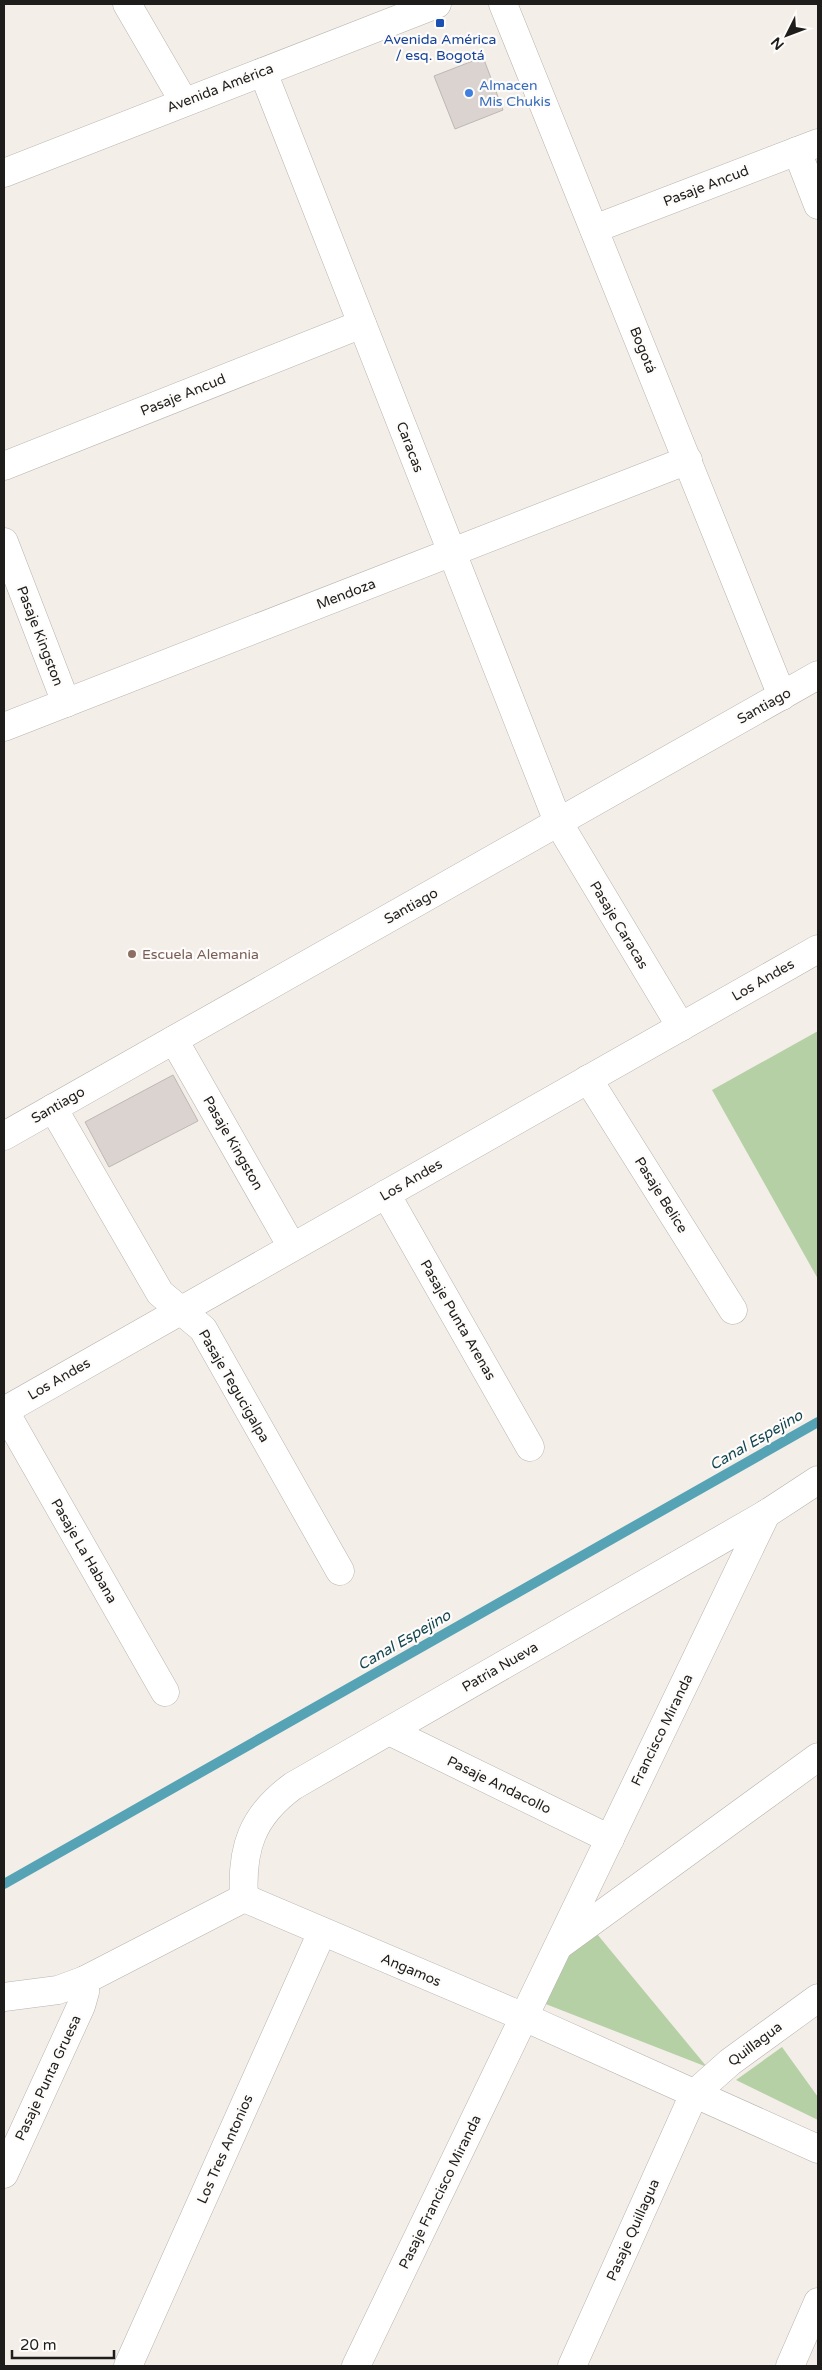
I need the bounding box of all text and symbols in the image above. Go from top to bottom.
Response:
north arrow [762,10,812,60]
marker: Avenida América / esq. Bogotá [434,17,446,29]
place label: Avenida América / esq. Bogotá [384,31,496,64]
text: N [768,33,788,53]
street label: Avenida América [164,60,276,116]
place label: Almacen Mis Chukis [479,77,551,110]
marker: Almacen Mis Chukis [463,87,475,99]
street label: Pasaje Ancud [661,162,751,210]
street label: Bogotá [626,324,660,376]
street label: Pasaje Ancud [138,370,228,420]
street label: Caracas [393,419,428,475]
street label: Mendoza [314,575,378,613]
street label: Pasaje Kingston [13,584,67,688]
street label: Santiago [734,684,794,728]
street label: Pasaje Caracas [586,878,652,972]
street label: Santiago [381,884,441,928]
place label: Escuela Alemania [142,946,259,963]
marker: Escuela Alemania [126,948,138,960]
street label: Los Andes [729,955,797,1005]
street label: Santiago [28,1083,88,1127]
street label: Pasaje Kingston [199,1093,267,1193]
street label: Pasaje Belice [631,1154,691,1236]
street label: Los Andes [377,1155,445,1205]
street label: Pasaje Punta Arenas [417,1257,500,1383]
street label: Pasaje Tegucigalpa [195,1327,273,1445]
street label: Los Andes [25,1354,93,1404]
water label: Canal Espejino [706,1406,807,1474]
street label: Pasaje La Habana [47,1496,121,1606]
water label: Canal Espejino [354,1606,455,1674]
street label: Patria Nueva [459,1638,541,1696]
street label: Francisco Miranda [628,1671,696,1789]
street label: Pasaje Andacollo [444,1752,554,1818]
street label: Angamos [378,1950,444,1990]
street label: Pasaje Punta Gruesa [11,2012,85,2144]
street label: Quillagua [725,2018,785,2070]
street label: Los Tres Antonios [193,2091,257,2206]
street label: Pasaje Francisco Miranda [395,2112,485,2272]
street label: Pasaje Quillagua [603,2176,663,2284]
scale bar [12,2328,115,2360]
text: 20 m [20,2336,57,2354]

